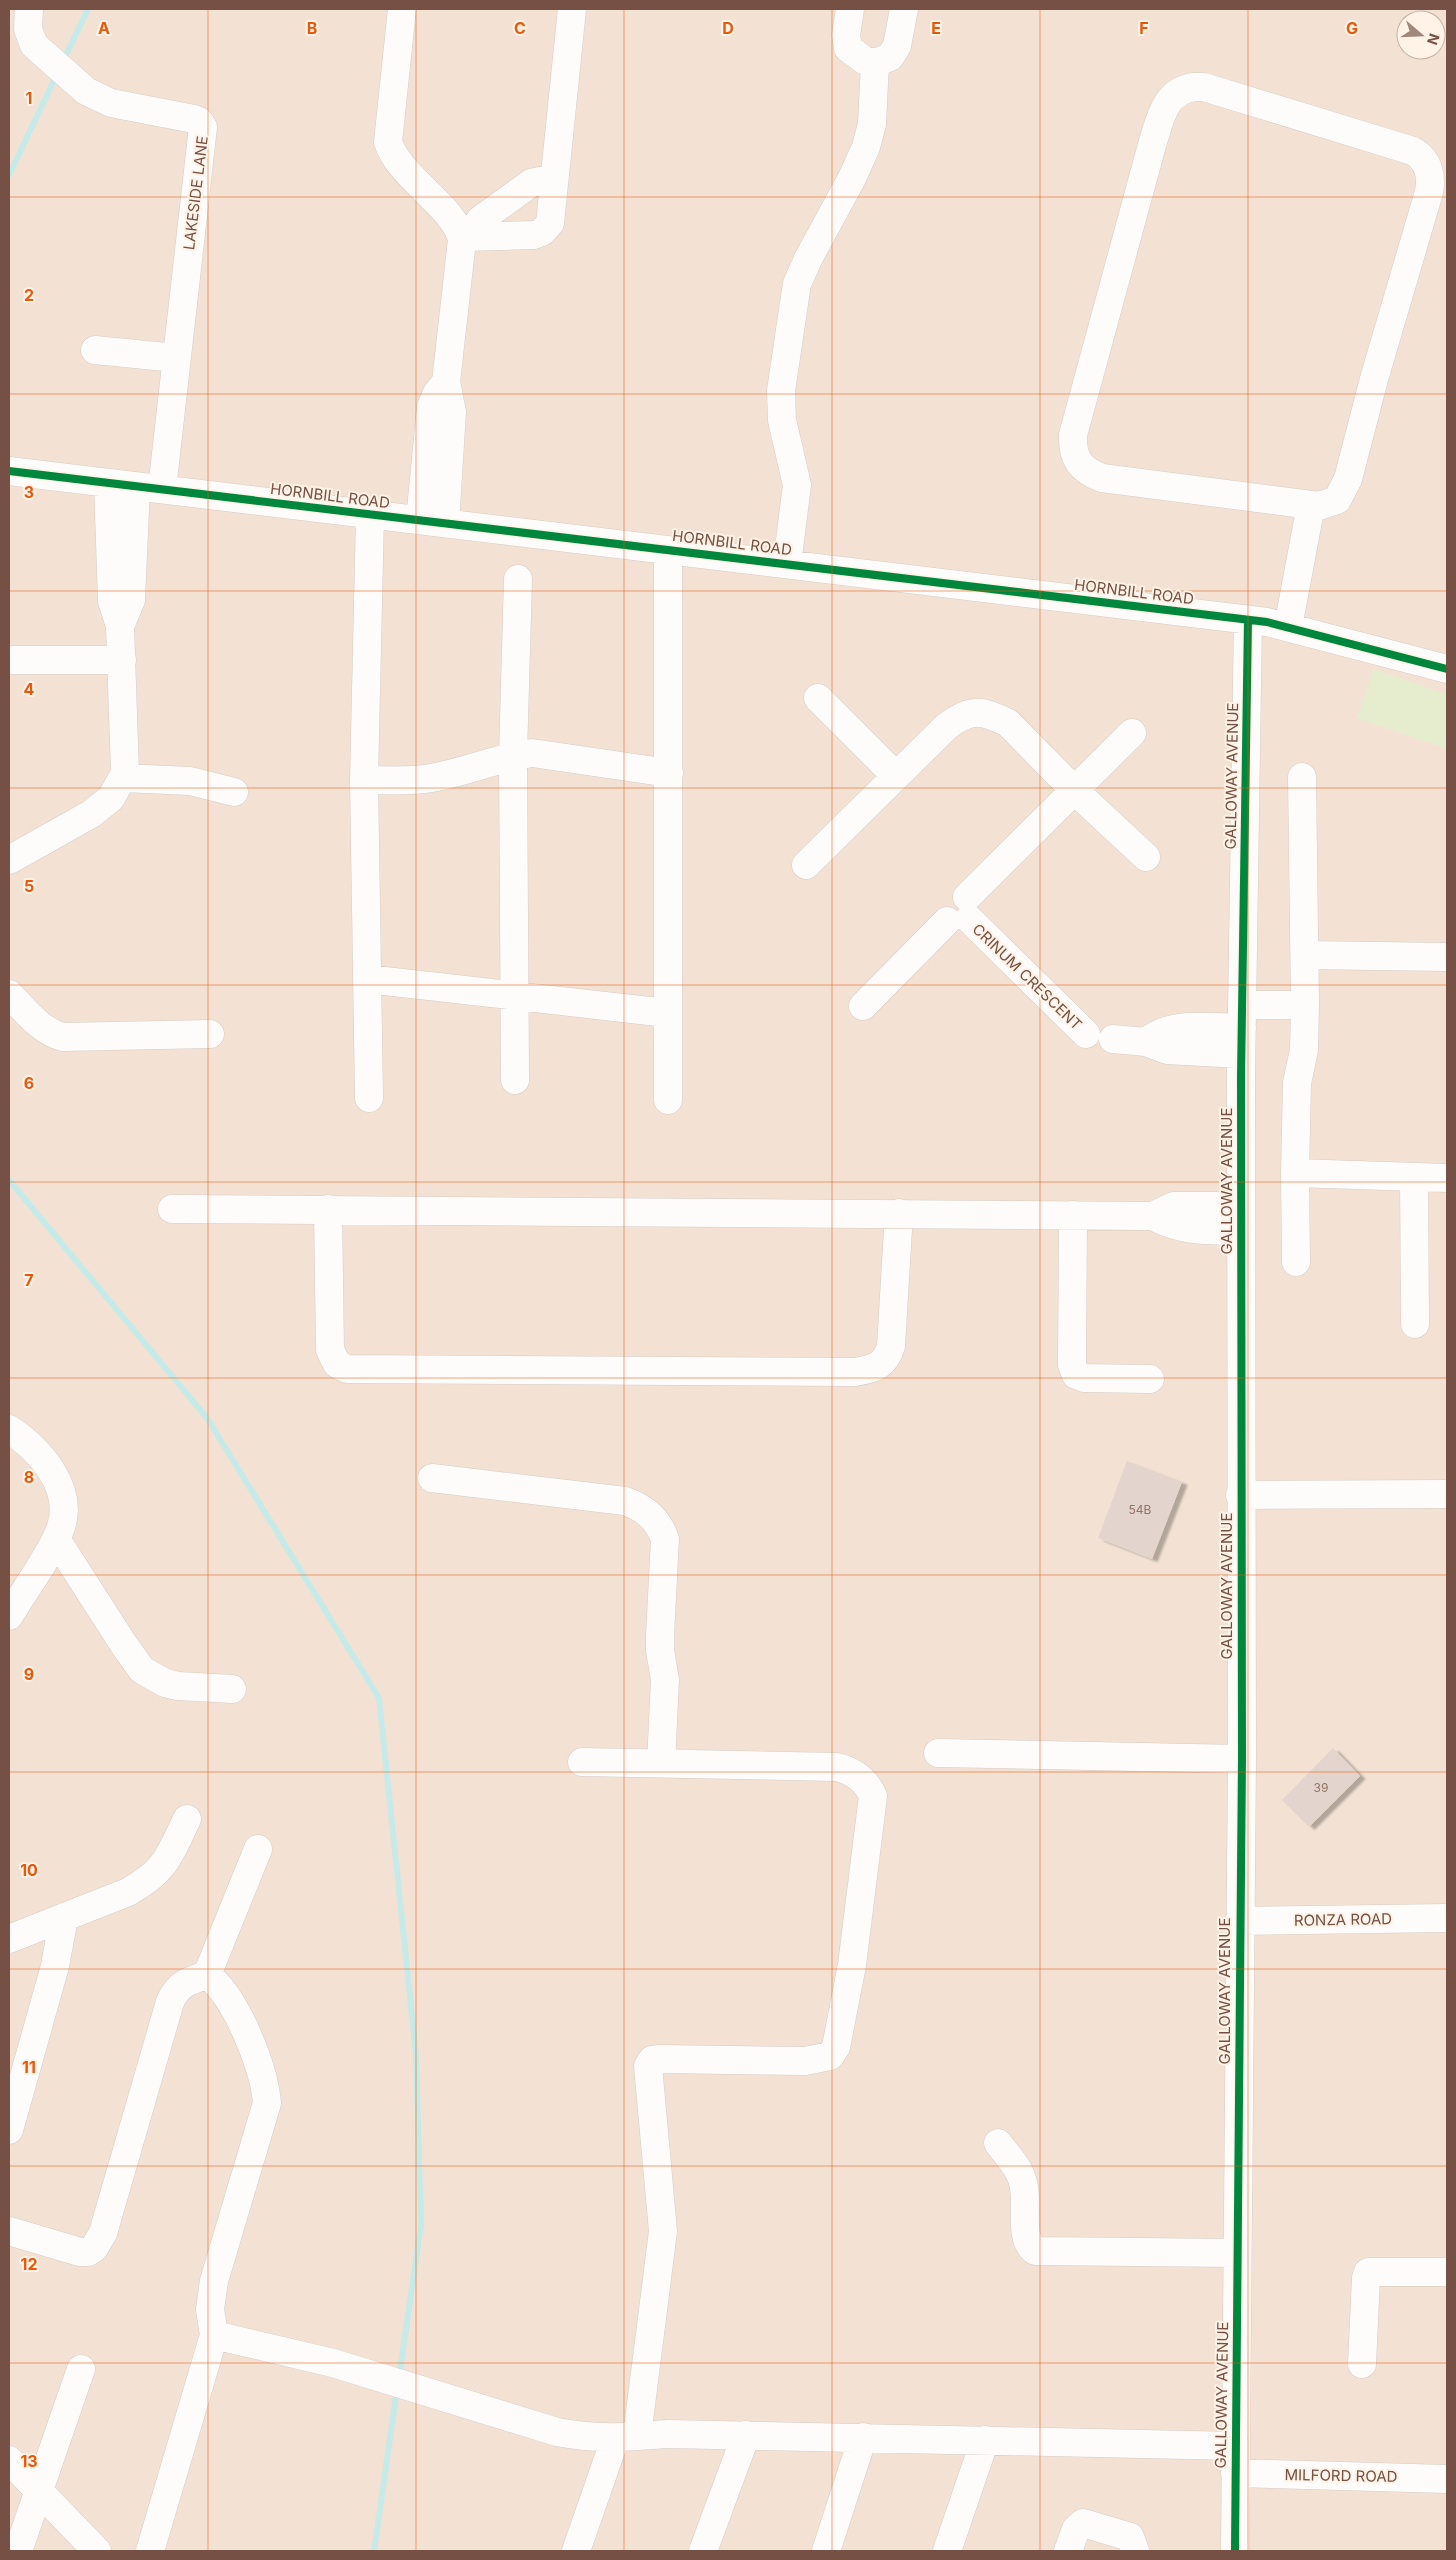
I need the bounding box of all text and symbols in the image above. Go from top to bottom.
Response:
north arrow [1396,10,1446,60]
text: A [98,18,110,38]
text: B [307,18,317,38]
text: C [514,18,526,38]
text: D [722,18,734,38]
text: E [931,18,941,38]
text: F [1139,18,1149,38]
text: G [1346,18,1358,38]
text: N [1424,32,1444,47]
text: 1 [26,88,32,108]
street label: LAKESIDE LANE [179,135,212,251]
text: 2 [24,285,34,305]
street label: HORNBILL ROAD [269,479,391,512]
text: 3 [24,482,34,502]
street label: HORNBILL ROAD [671,526,793,559]
street label: HORNBILL ROAD [1073,575,1195,608]
text: 4 [24,679,35,699]
street label: GALLOWAY AVENUE [1221,702,1242,850]
text: 5 [24,876,34,896]
street label: CRINUM CRESCENT [969,919,1086,1034]
text: 6 [24,1073,34,1093]
street label: GALLOWAY AVENUE [1217,1108,1236,1254]
text: 7 [24,1270,34,1290]
text: 8 [24,1467,34,1487]
house number: 54B [1129,1502,1152,1517]
street label: GALLOWAY AVENUE [1217,1513,1236,1659]
text: 9 [24,1664,34,1684]
house number: 39 [1314,1780,1328,1795]
text: 10 [20,1860,38,1880]
street label: RONZA ROAD [1294,1909,1392,1930]
street label: GALLOWAY AVENUE [1215,1918,1234,2064]
text: 11 [22,2057,36,2077]
text: 12 [21,2254,37,2274]
street label: GALLOWAY AVENUE [1211,2321,1232,2469]
text: 13 [20,2451,38,2471]
street label: MILFORD ROAD [1284,2465,1398,2486]

